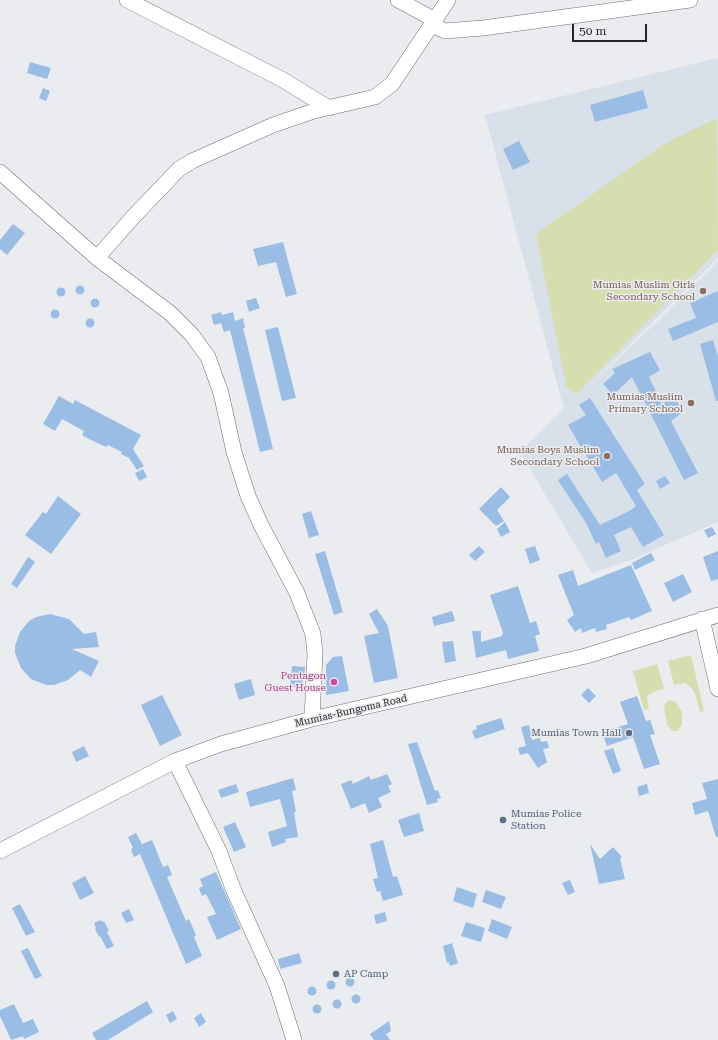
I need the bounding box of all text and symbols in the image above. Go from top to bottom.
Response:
scale bar [574,16,649,42]
text: 50 m [579,24,606,38]
place label: Mumias Muslim Girls Secondary School [593,279,695,302]
marker: Mumias Muslim Girls Secondary School [698,286,708,296]
place label: Mumias Muslim Primary School [606,391,683,414]
marker: Mumias Muslim Primary School [686,398,696,408]
place label: Mumias Boys Muslim Secondary School [497,444,599,468]
marker: Mumias Boys Muslim Secondary School [602,451,612,461]
place label: Pentagon Guest House [264,670,326,694]
marker: Pentagon Guest House [329,677,339,687]
street label: Mumias-Bungoma Road [294,692,408,730]
place label: Mumias Town Hall [531,727,621,739]
marker: Mumias Town Hall [624,728,634,738]
place label: Mumias Police Station [511,808,581,832]
marker: Mumias Police Station [498,815,508,825]
place label: AP Camp [344,968,388,980]
marker: AP Camp [331,969,341,979]

